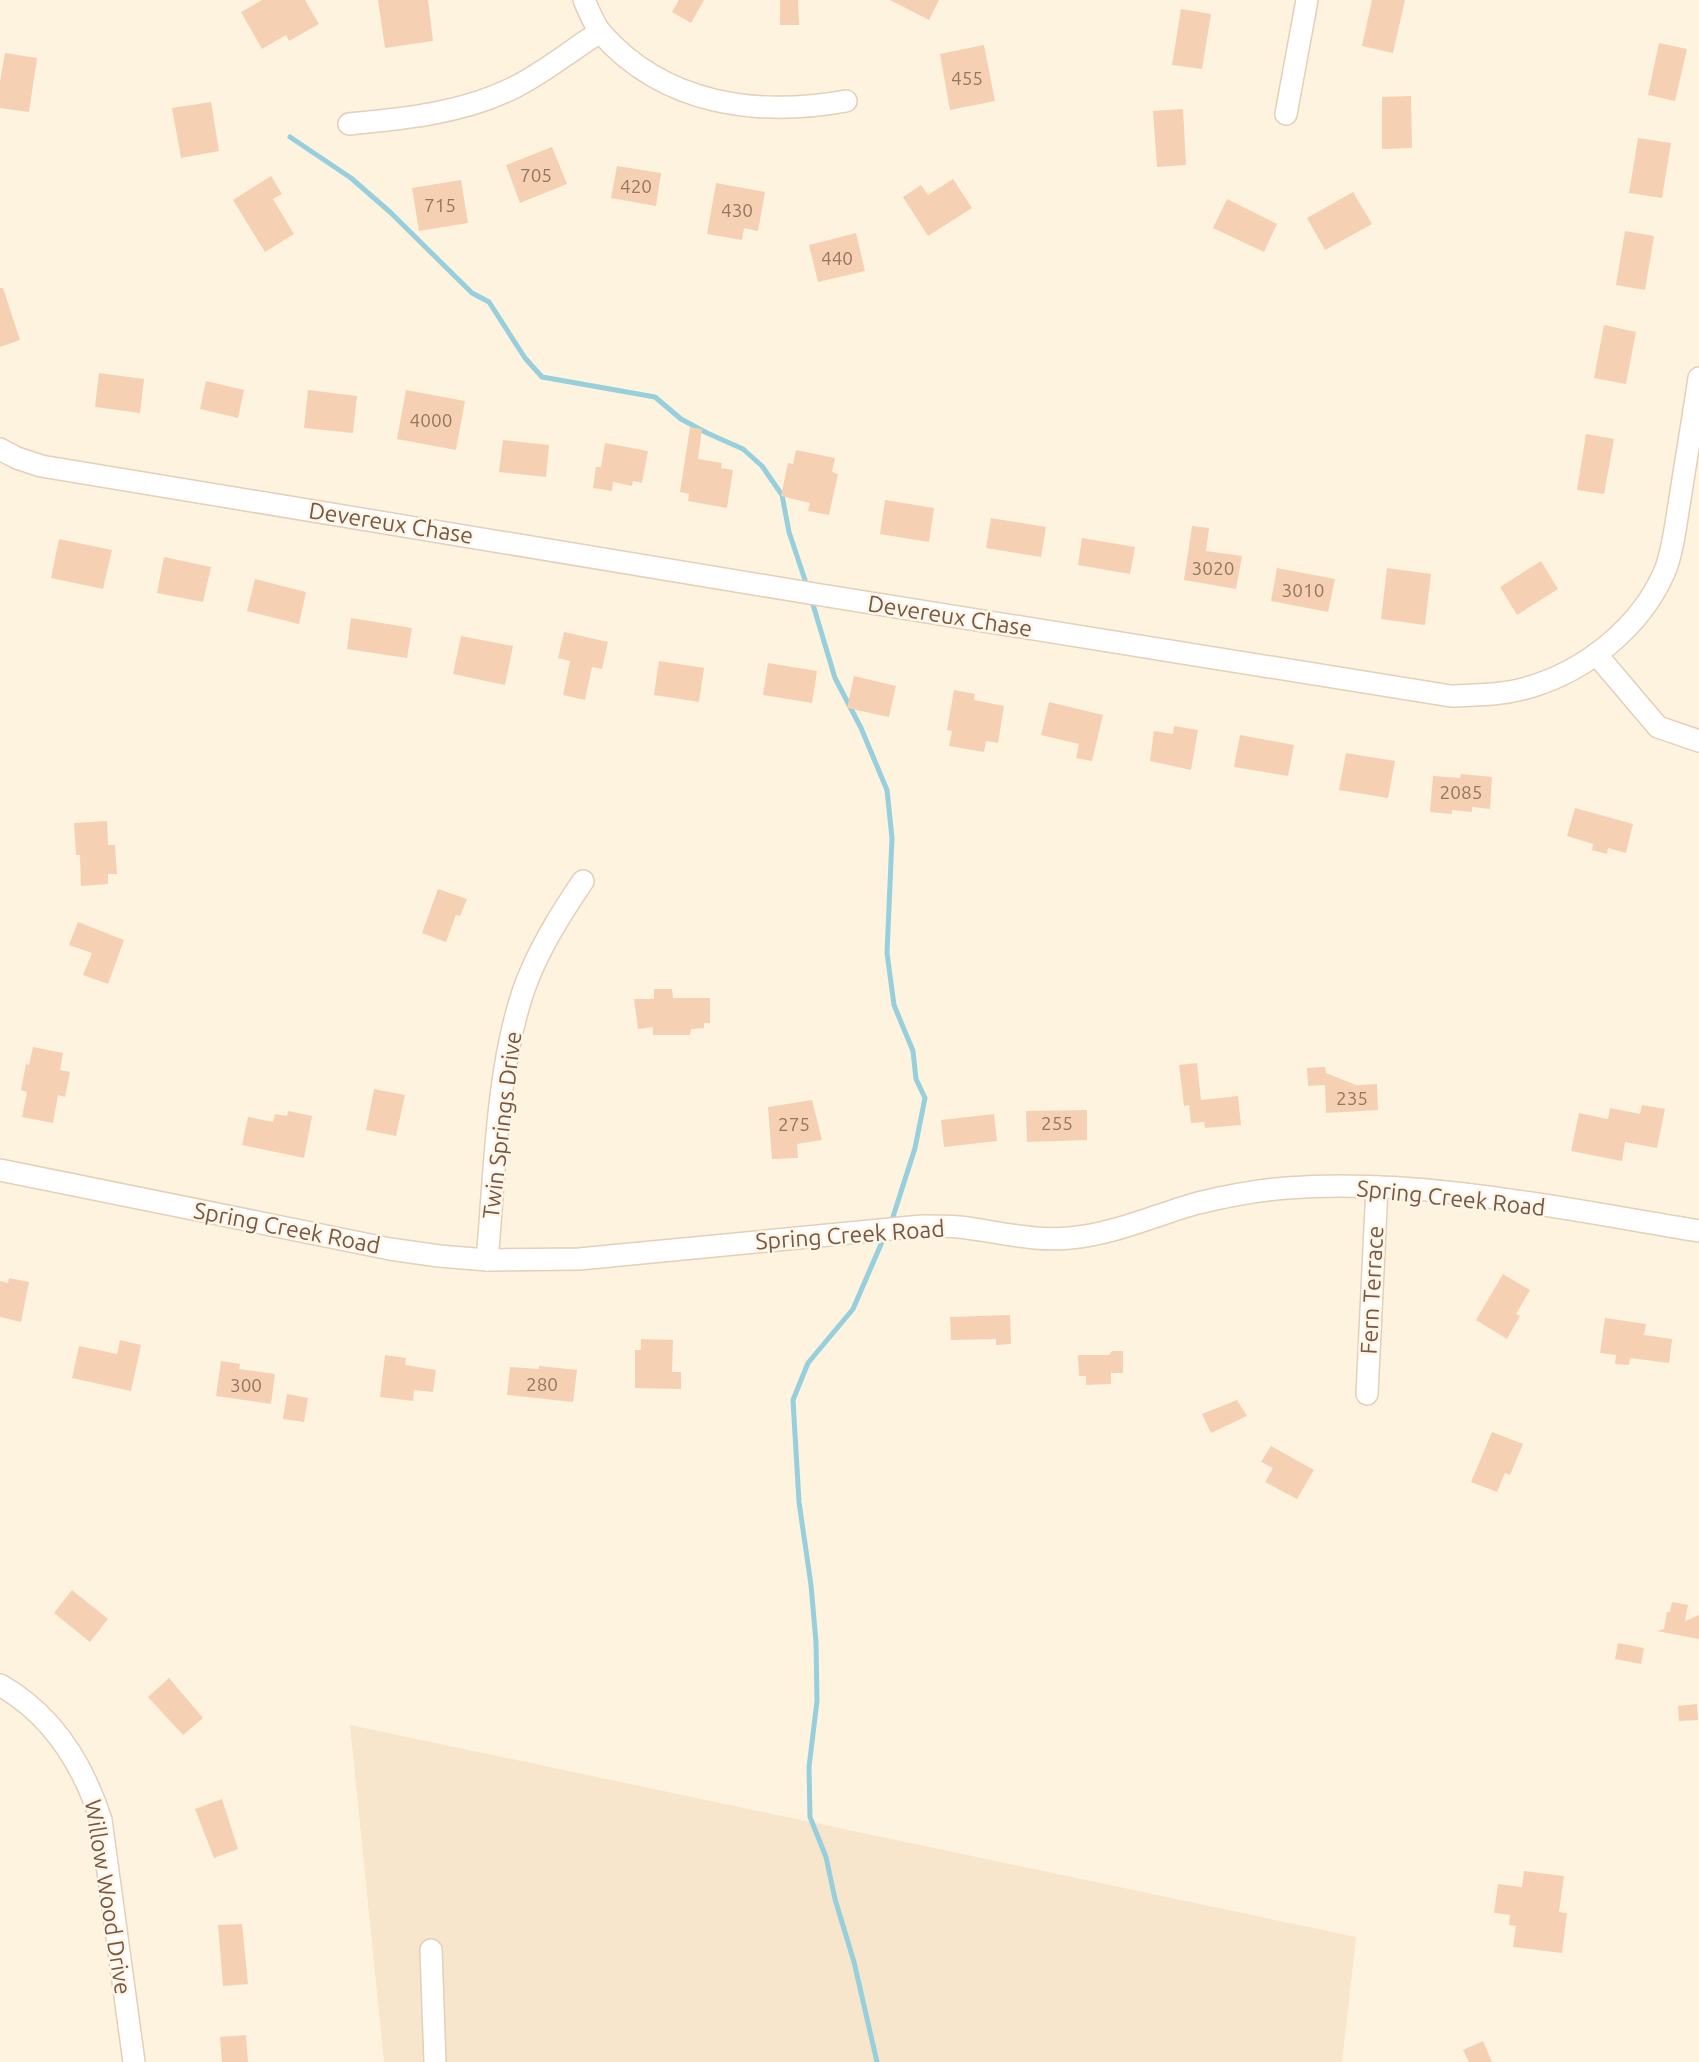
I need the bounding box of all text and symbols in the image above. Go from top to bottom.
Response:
house number: 455 [951,67,983,89]
house number: 705 [520,164,552,186]
house number: 420 [620,175,652,197]
house number: 715 [424,194,456,216]
house number: 430 [721,199,753,221]
house number: 440 [821,247,853,269]
house number: 4000 [410,409,452,431]
street label: Devereux Chase [307,497,475,548]
house number: 3020 [1192,557,1234,579]
house number: 3010 [1282,579,1324,601]
street label: Devereux Chase [866,590,1034,641]
house number: 2085 [1440,781,1482,803]
street label: Twin Springs Drive [478,1030,525,1220]
house number: 235 [1336,1087,1368,1109]
house number: 255 [1041,1112,1073,1134]
house number: 275 [778,1113,810,1135]
street label: Spring Creek Road [1355,1175,1547,1220]
street label: Spring Creek Road [192,1197,383,1258]
street label: Spring Creek Road [755,1215,945,1254]
street label: Fern Terrace [1356,1225,1387,1355]
house number: 280 [526,1373,558,1395]
house number: 300 [230,1374,262,1396]
street label: Willow Wood Drive [81,1798,136,1996]

